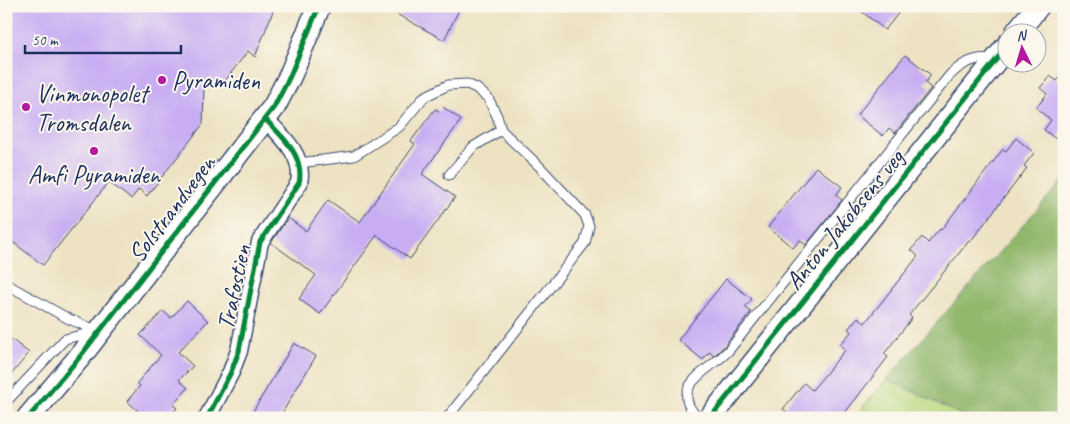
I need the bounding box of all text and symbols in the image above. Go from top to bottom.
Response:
scale bar [25,22,181,54]
north arrow [998,22,1048,72]
text: N [1016,26,1028,44]
text: 50 m [32,31,59,50]
place label: Pyramiden [172,65,261,97]
marker: Pyramiden [156,74,168,86]
place label: Vinmonopolet Tromsdalen [36,78,151,139]
marker: Vinmonopolet Tromsdalen [20,101,32,113]
street label: Anton Jakobsens veg [778,142,912,297]
marker: Amfi Pyramiden [88,145,100,157]
street label: Solstrandvegen [121,147,224,269]
place label: Amfi Pyramiden [28,159,162,191]
street label: Trafostien [209,241,259,333]

